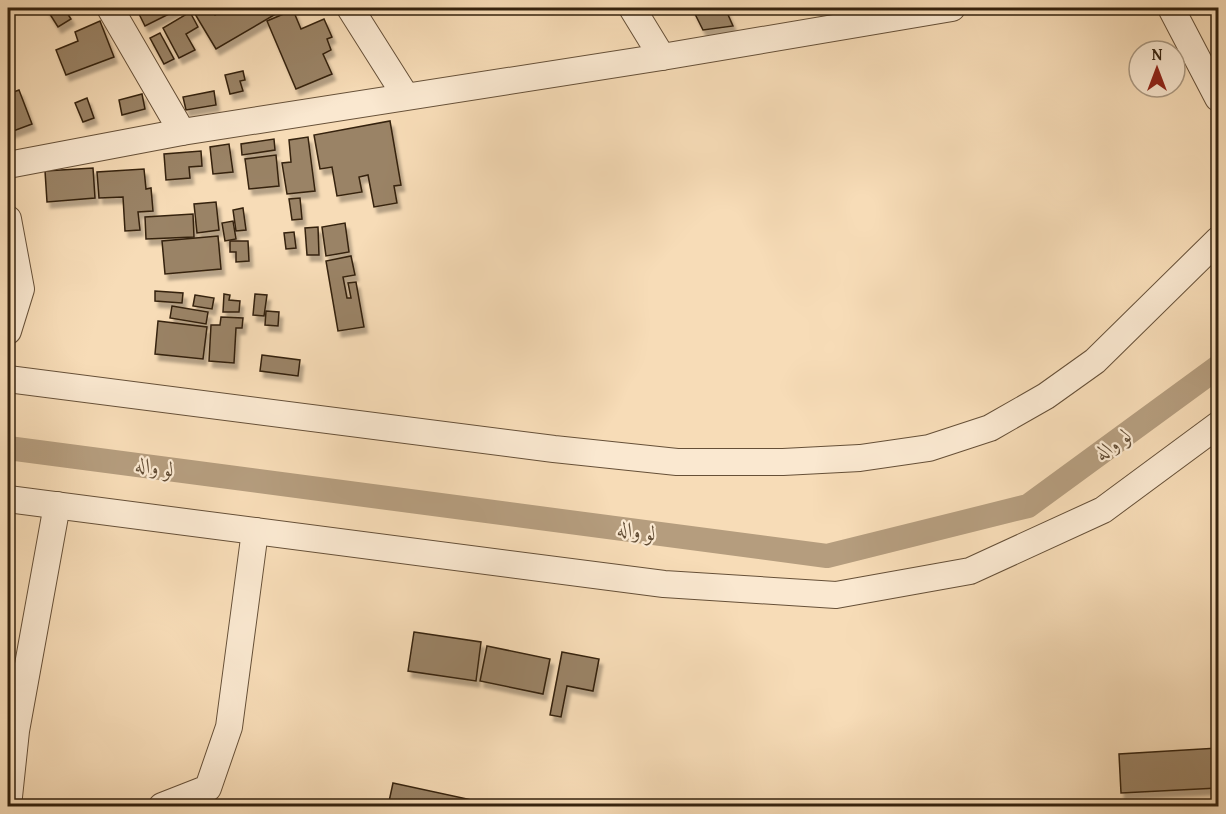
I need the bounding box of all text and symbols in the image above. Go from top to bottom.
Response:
north arrow [1127,39,1187,99]
text: N [1152,42,1163,66]
water label: لو واله [1088,419,1138,468]
water label: لو واله [133,448,177,485]
water label: لو واله [615,512,659,549]

